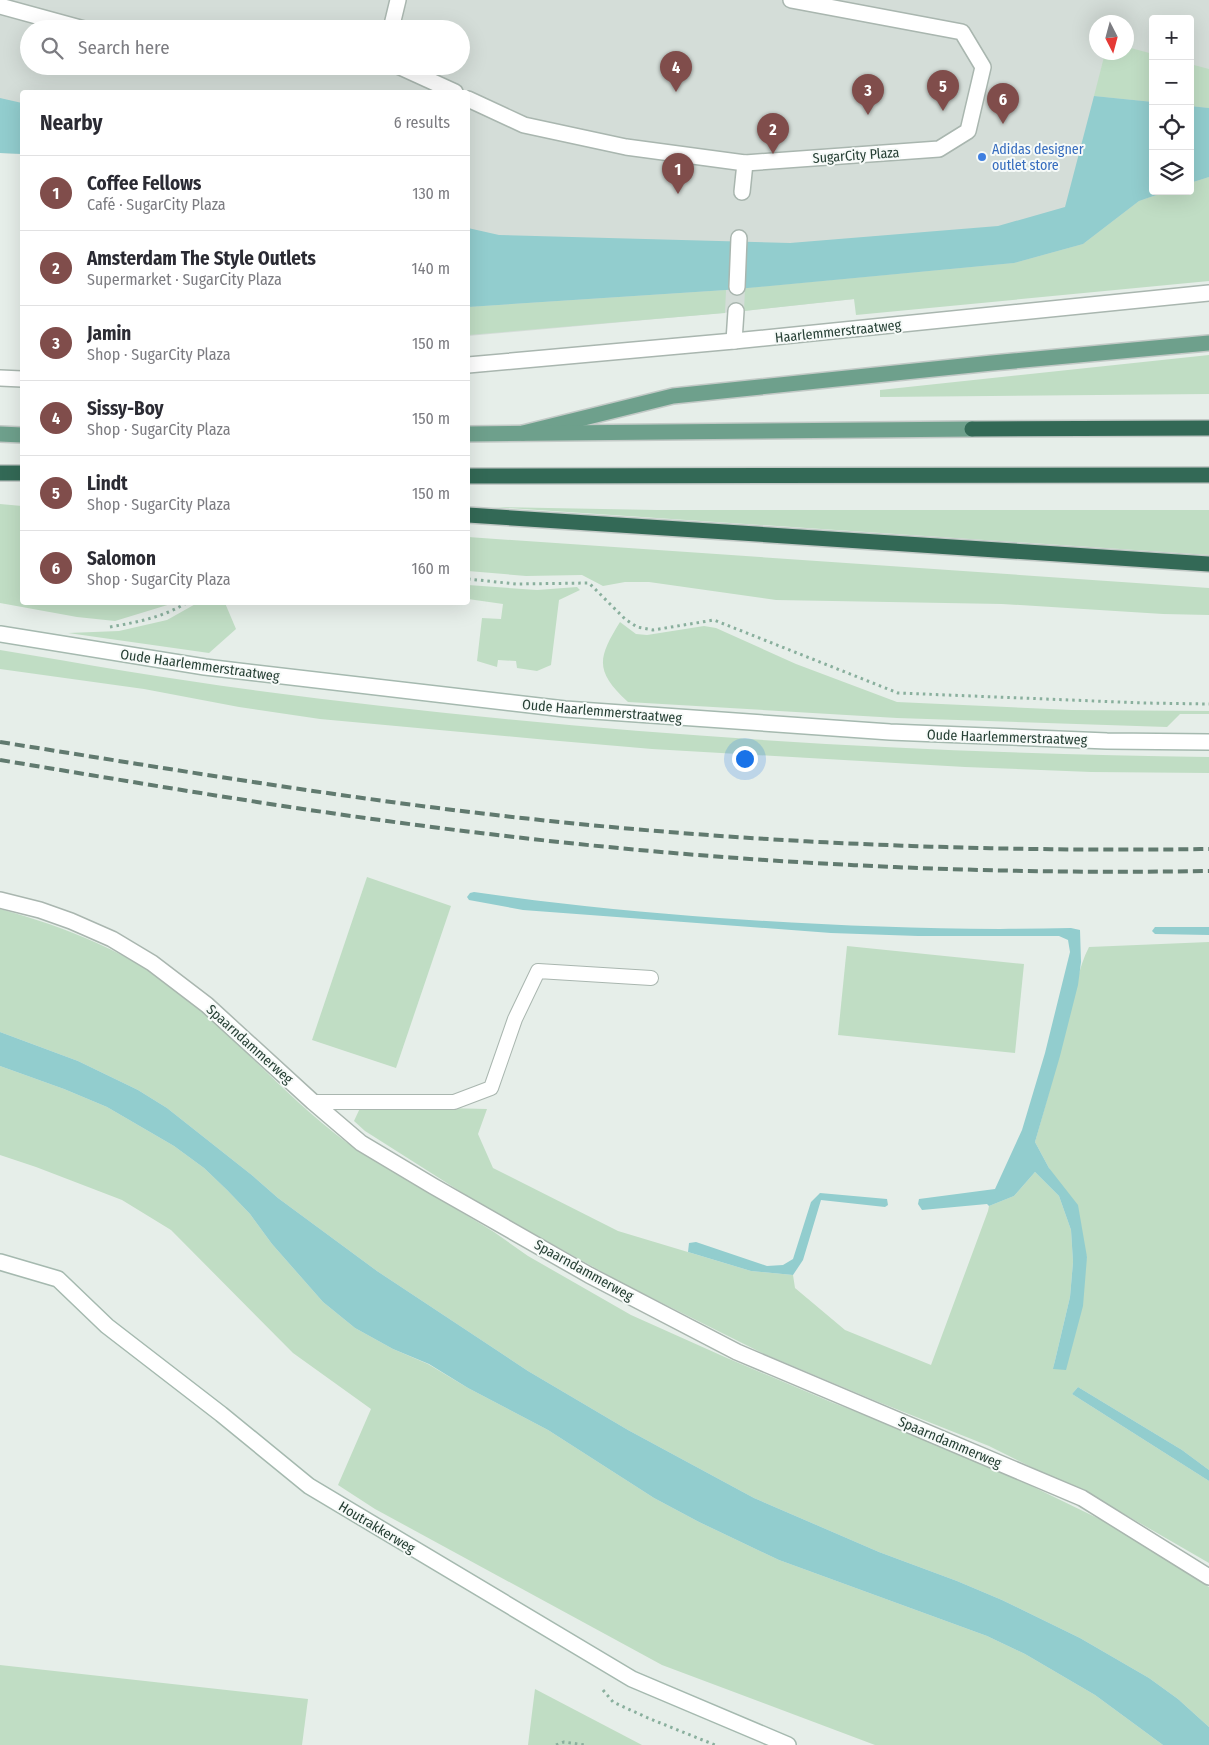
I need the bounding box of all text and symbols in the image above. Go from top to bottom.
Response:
north arrow [1089,15,1134,60]
map controls [1149,15,1194,195]
button: + [1149,15,1194,60]
search box [20,20,470,75]
icon: search [38,34,66,62]
text: Search here [78,36,170,59]
pin: 4 [660,51,692,92]
button: − [1149,60,1194,105]
pin: 5 [927,70,959,111]
pin: 3 [852,74,884,115]
pin: 6 [987,83,1019,124]
button: locate [1149,105,1194,150]
text: Nearby [40,110,102,136]
text: 6 results [394,113,450,132]
pin: 2 [757,113,789,154]
place label: Adidas designer outlet store [992,141,1084,174]
street label: SugarCity Plaza [812,144,900,167]
button: layers [1149,150,1194,195]
marker: Adidas designer outlet store [976,151,988,163]
pin: 1 [662,153,694,194]
text: Coffee Fellows [87,172,201,195]
text: 1 [53,184,59,203]
text: 130 m [412,184,450,203]
text: Café · SugarCity Plaza [87,195,226,214]
text: Amsterdam The Style Outlets [87,247,316,270]
text: 2 [52,259,60,278]
text: 140 m [412,259,450,278]
text: Supermarket · SugarCity Plaza [87,270,282,289]
street label: Haarlemmerstraatweg [774,316,902,347]
text: Jamin [87,322,131,345]
text: 3 [52,334,60,353]
text: 150 m [412,334,450,353]
text: Shop · SugarCity Plaza [87,345,231,364]
text: Sissy-Boy [87,397,164,420]
text: 4 [52,409,60,428]
text: 150 m [412,409,450,428]
text: Shop · SugarCity Plaza [87,420,231,439]
text: Lindt [87,472,128,495]
text: 5 [52,484,60,503]
text: 150 m [412,484,450,503]
text: Shop · SugarCity Plaza [87,495,231,514]
text: Salomon [87,547,156,570]
text: 6 [52,559,60,578]
text: 160 m [411,559,450,578]
text: Shop · SugarCity Plaza [87,570,231,589]
street label: Oude Haarlemmerstraatweg [119,646,281,685]
street label: Oude Haarlemmerstraatweg [521,696,683,727]
street label: Oude Haarlemmerstraatweg [927,726,1088,749]
your location [732,746,758,772]
street label: Spaarndammerweg [203,1001,297,1088]
street label: Spaarndammerweg [531,1236,637,1305]
street label: Spaarndammerweg [896,1413,1004,1472]
street label: Houtrakkerweg [335,1498,419,1557]

